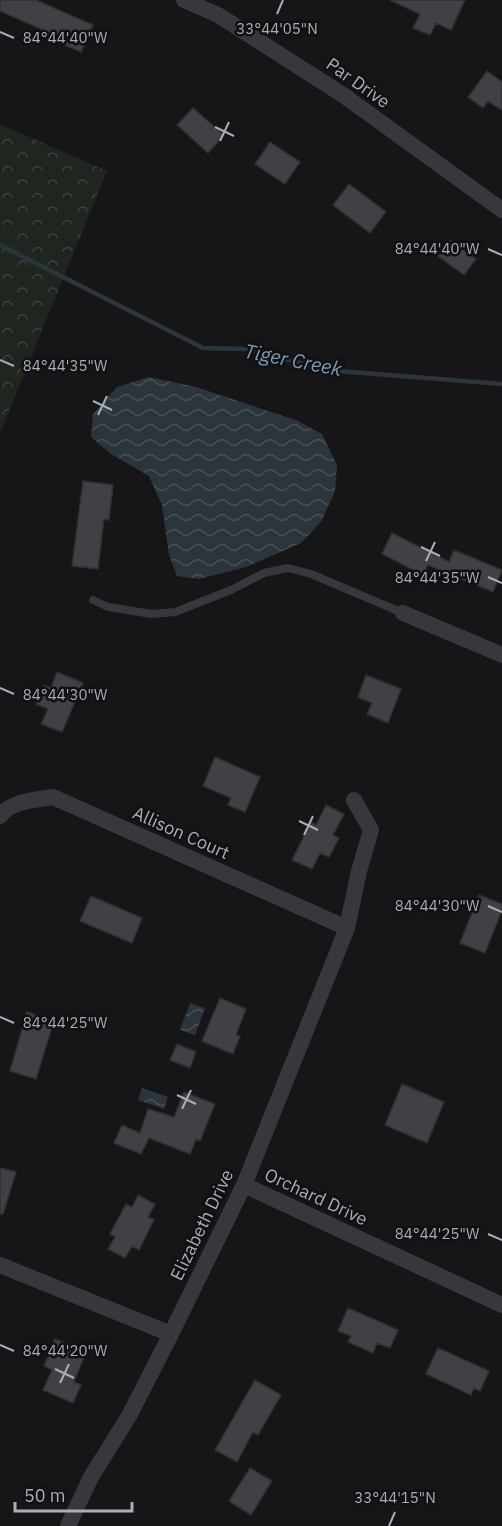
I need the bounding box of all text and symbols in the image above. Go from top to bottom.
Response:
text: 33°44'05"N [236,19,318,38]
text: 84°44'40"W [23,28,108,47]
street label: Par Drive [322,52,395,113]
text: 84°44'40"W [395,239,480,258]
water label: Tiger Creek [242,337,345,382]
text: 84°44'35"W [23,356,108,375]
text: 84°44'35"W [395,568,480,587]
text: 84°44'30"W [23,685,108,704]
street label: Allison Court [129,801,233,864]
text: 84°44'30"W [395,896,480,915]
text: 84°44'25"W [23,1013,108,1032]
street label: Orchard Drive [261,1163,372,1230]
street label: Elizabeth Drive [165,1165,238,1284]
text: 84°44'25"W [395,1224,480,1243]
text: 84°44'20"W [23,1341,108,1360]
scale bar [15,1475,132,1513]
text: 50 m [24,1484,66,1507]
text: 33°44'15"N [354,1488,436,1507]

